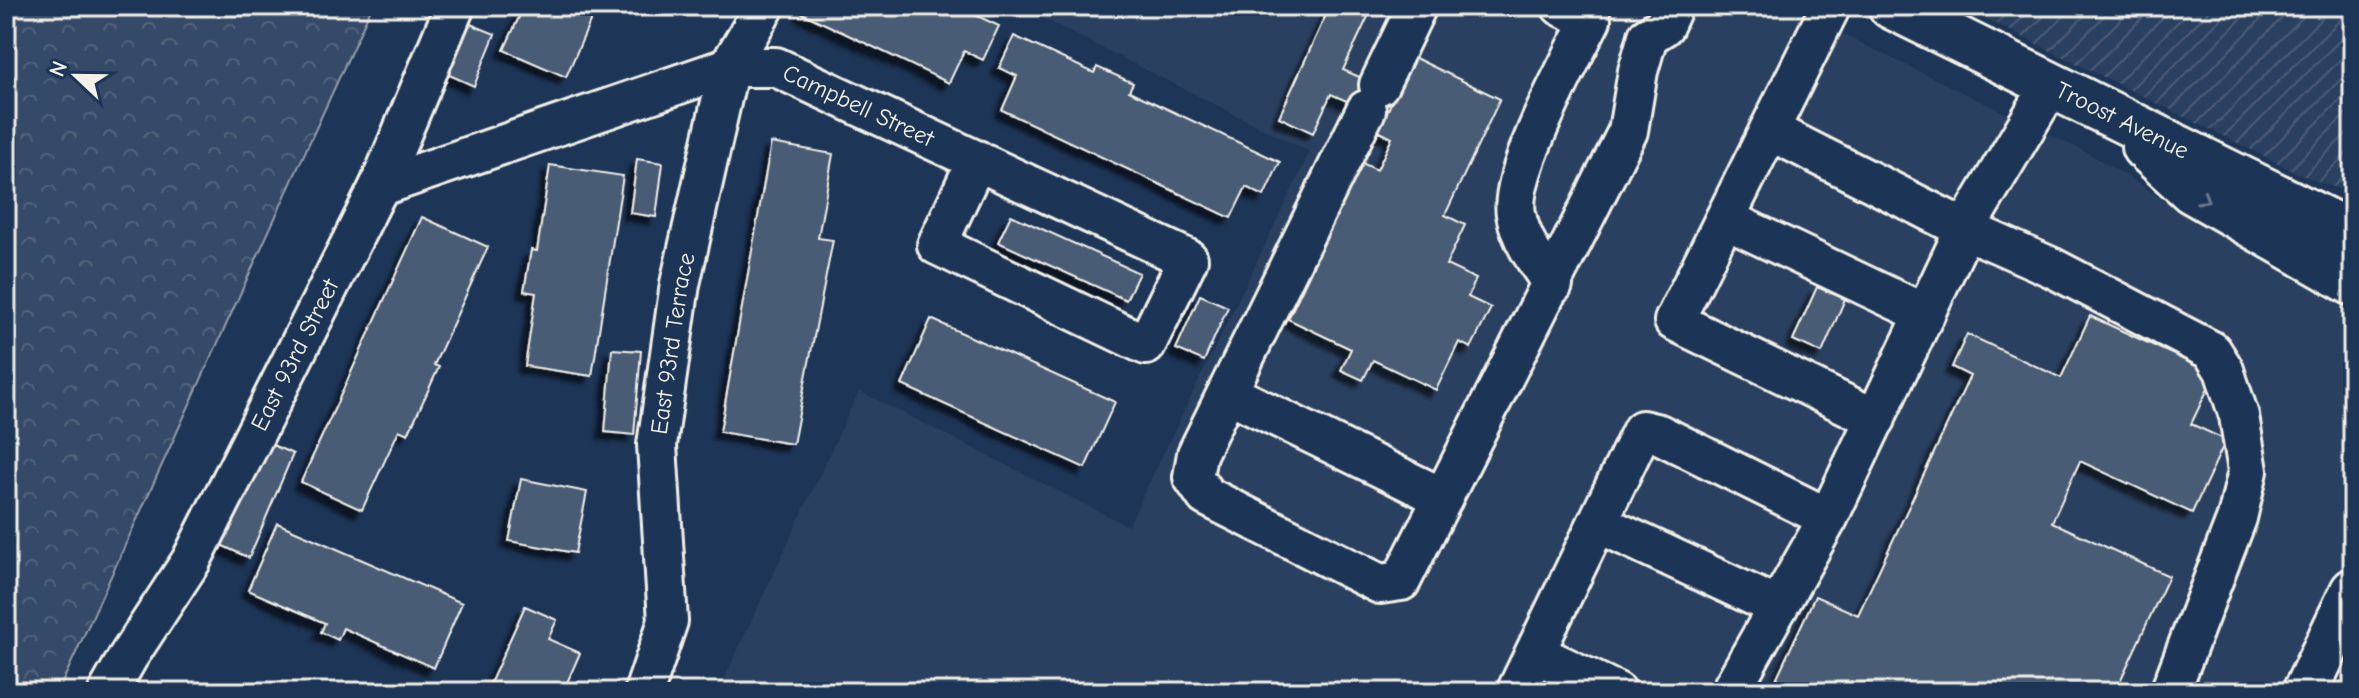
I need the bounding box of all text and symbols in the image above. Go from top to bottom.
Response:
north arrow [36,36,116,116]
text: N [44,57,73,80]
street label: Campbell Street [779,58,939,153]
street label: Troost Avenue [2051,76,2194,165]
one-way arrow [2195,189,2210,204]
street label: East 93rd Terrace [645,250,701,436]
street label: East 93rd Street [245,273,345,435]

